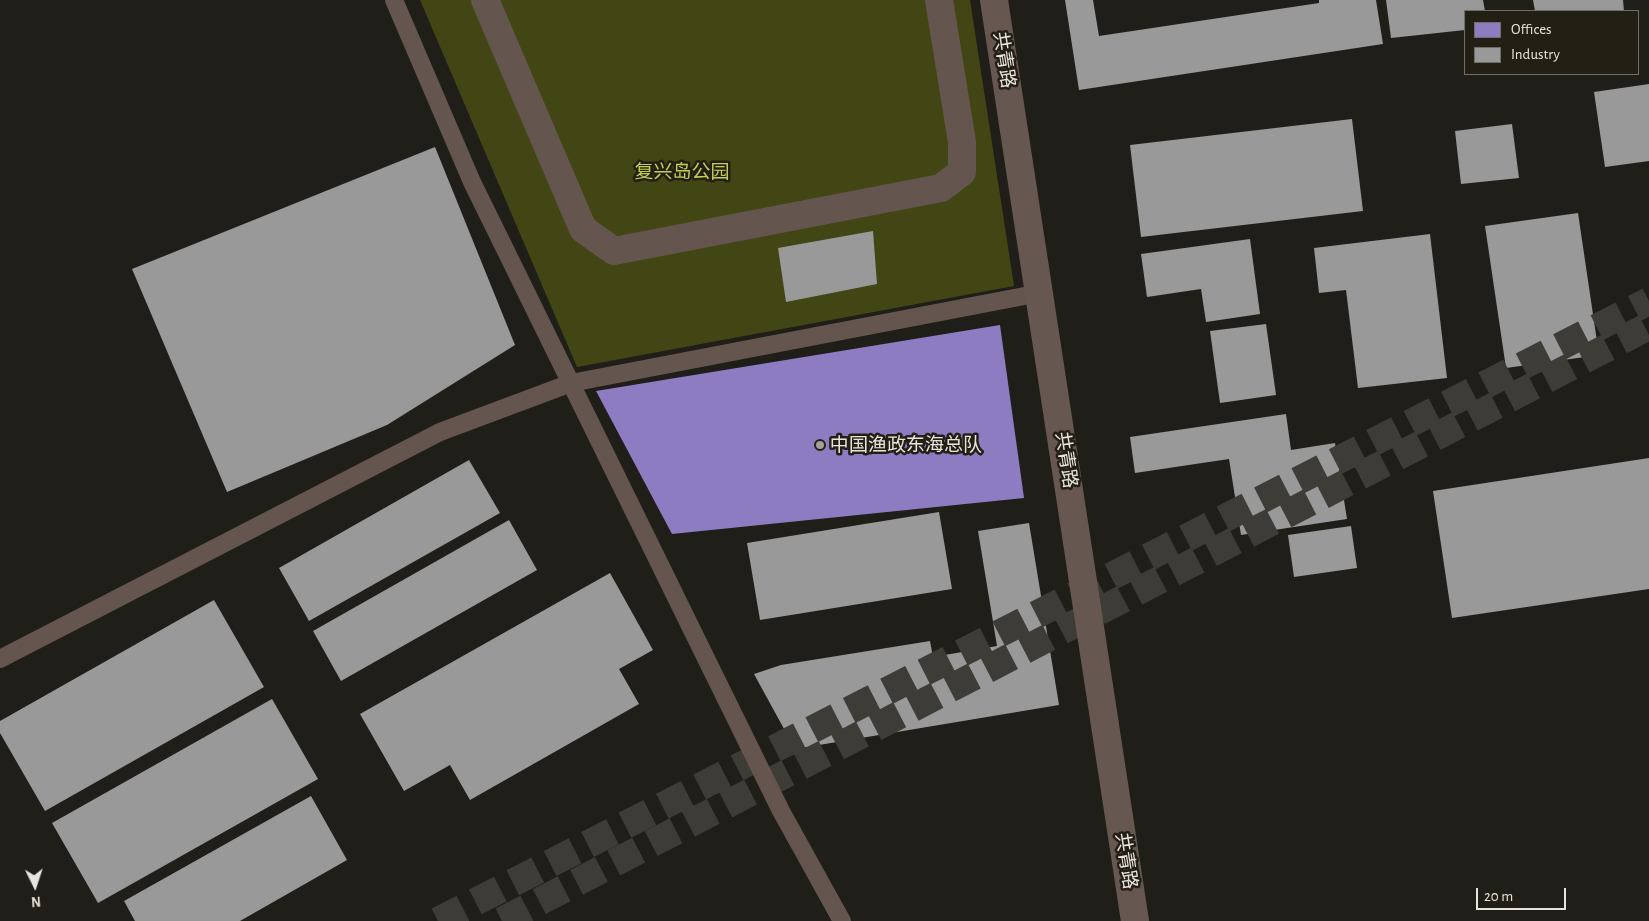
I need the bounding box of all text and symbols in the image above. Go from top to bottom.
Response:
legend [1464,10,1639,75]
text: Offices [1511,22,1552,37]
street label: 共青路 [988,30,1020,90]
text: Industry [1511,47,1560,62]
park label: 复兴岛公园 [635,161,729,183]
street label: 共青路 [1050,430,1082,490]
place label: 中国渔政东海总队 [830,434,982,456]
marker: 中国渔政东海总队 [814,439,826,451]
street label: 共青路 [1110,831,1142,891]
north arrow [10,861,60,911]
scale bar [1479,878,1569,910]
text: 20 m [1484,889,1513,904]
text: N [31,894,41,908]

